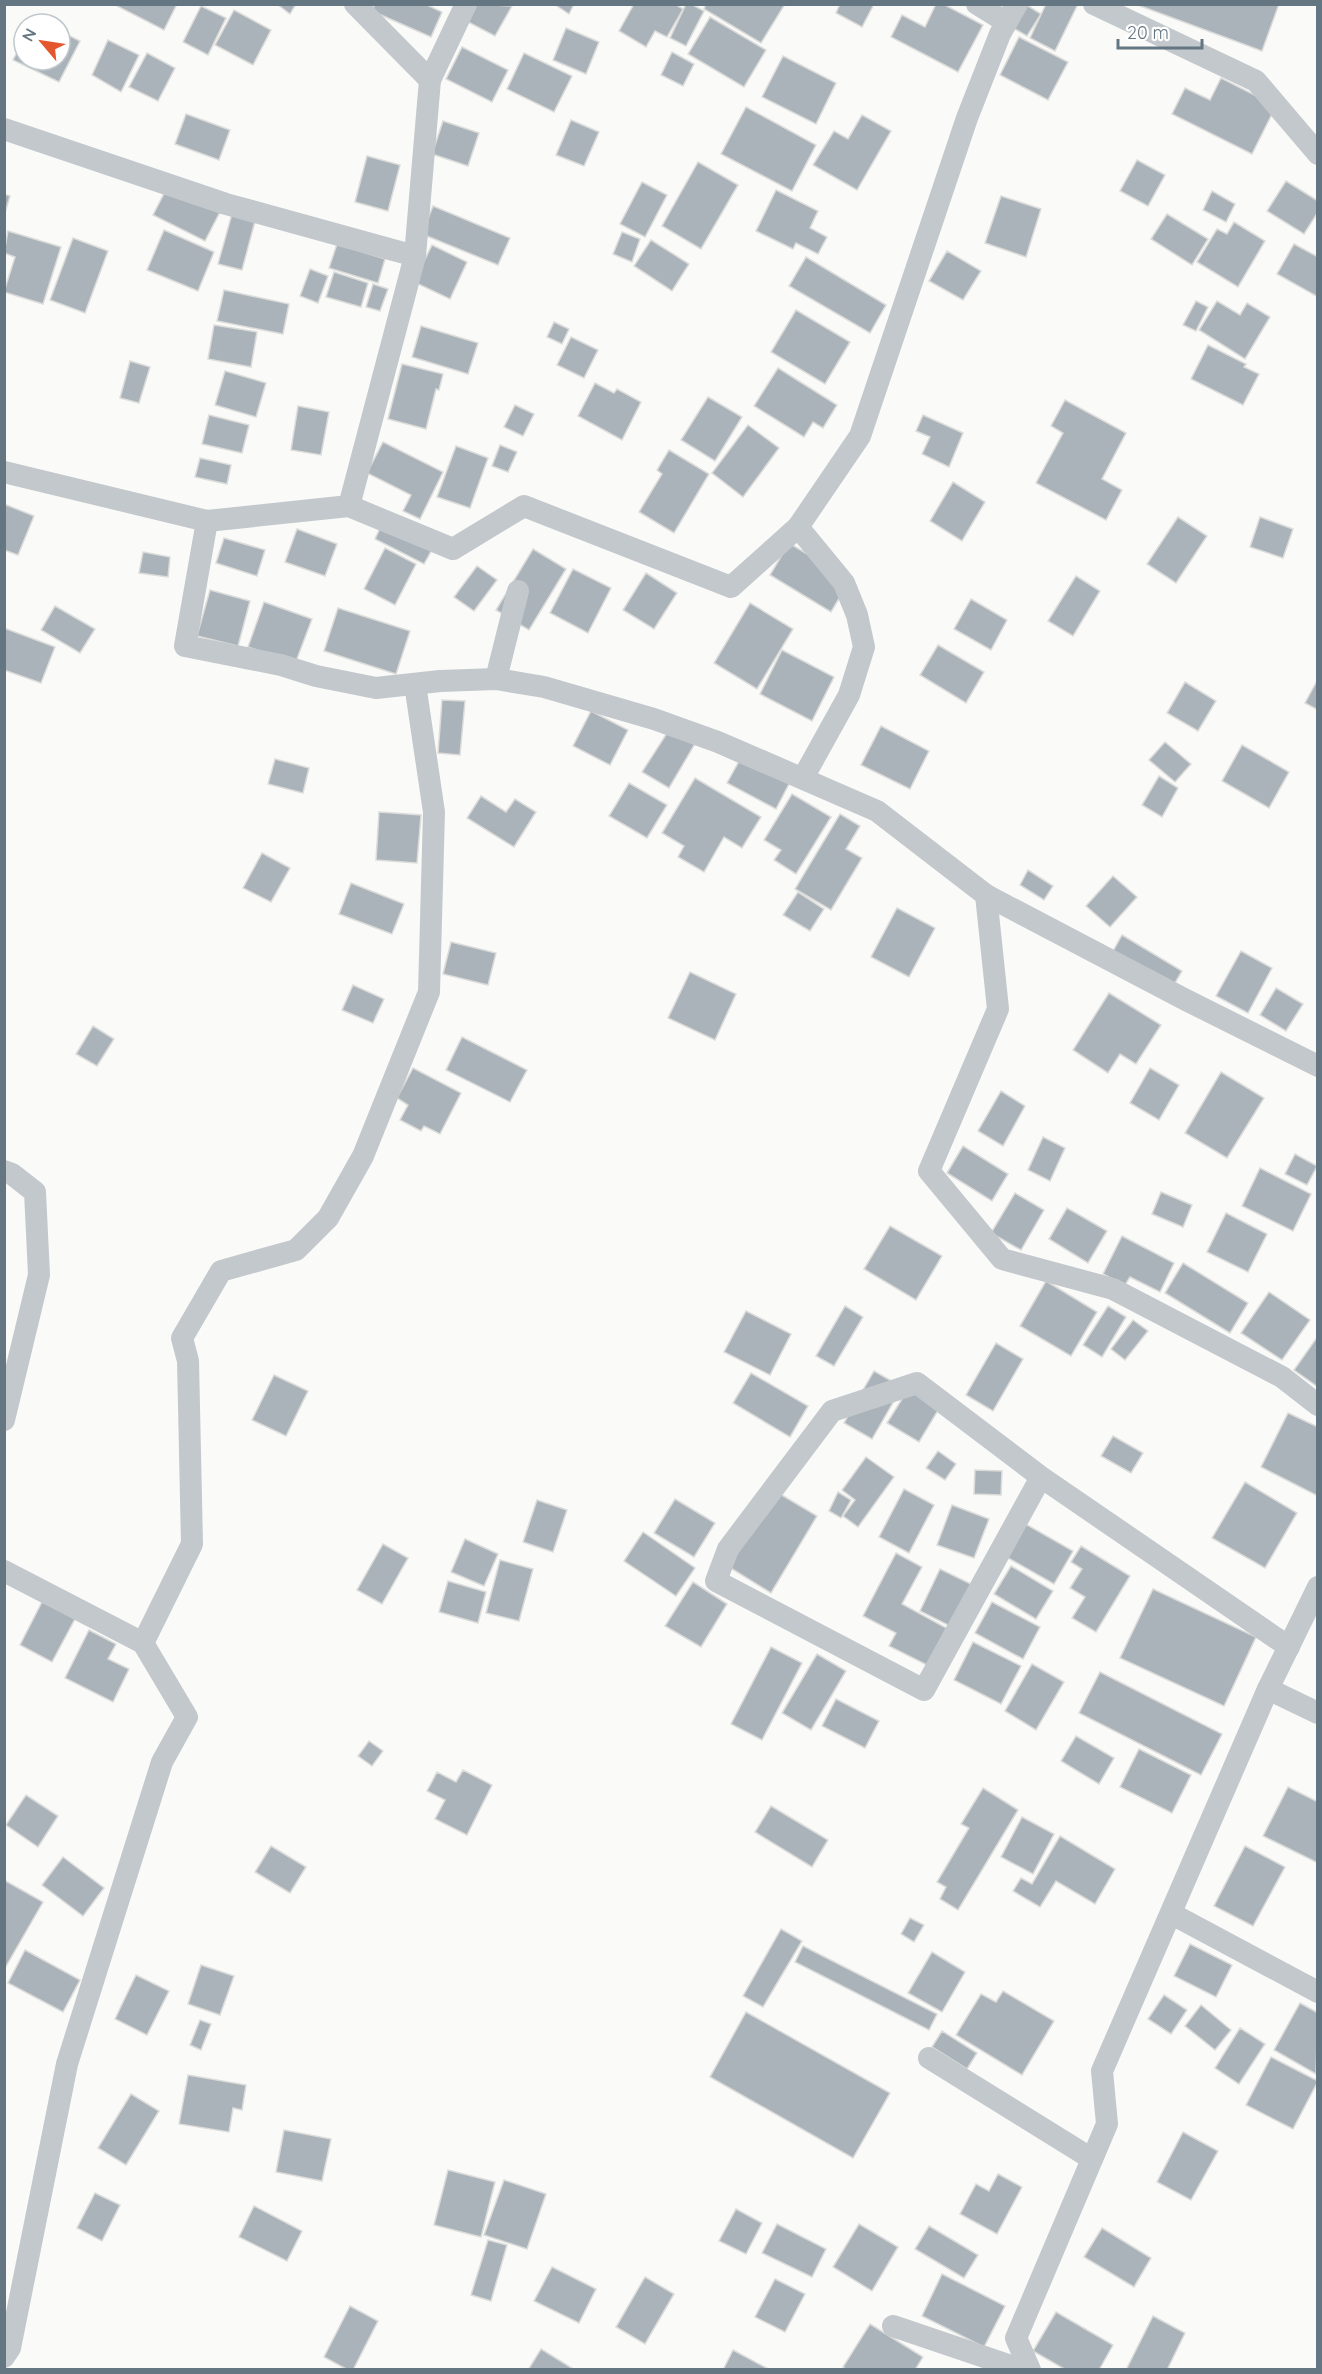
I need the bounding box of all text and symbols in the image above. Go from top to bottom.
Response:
north arrow [12,12,72,72]
scale bar [1118,12,1202,50]
text: 20 m [1127,21,1169,44]
text: N [17,25,40,45]

